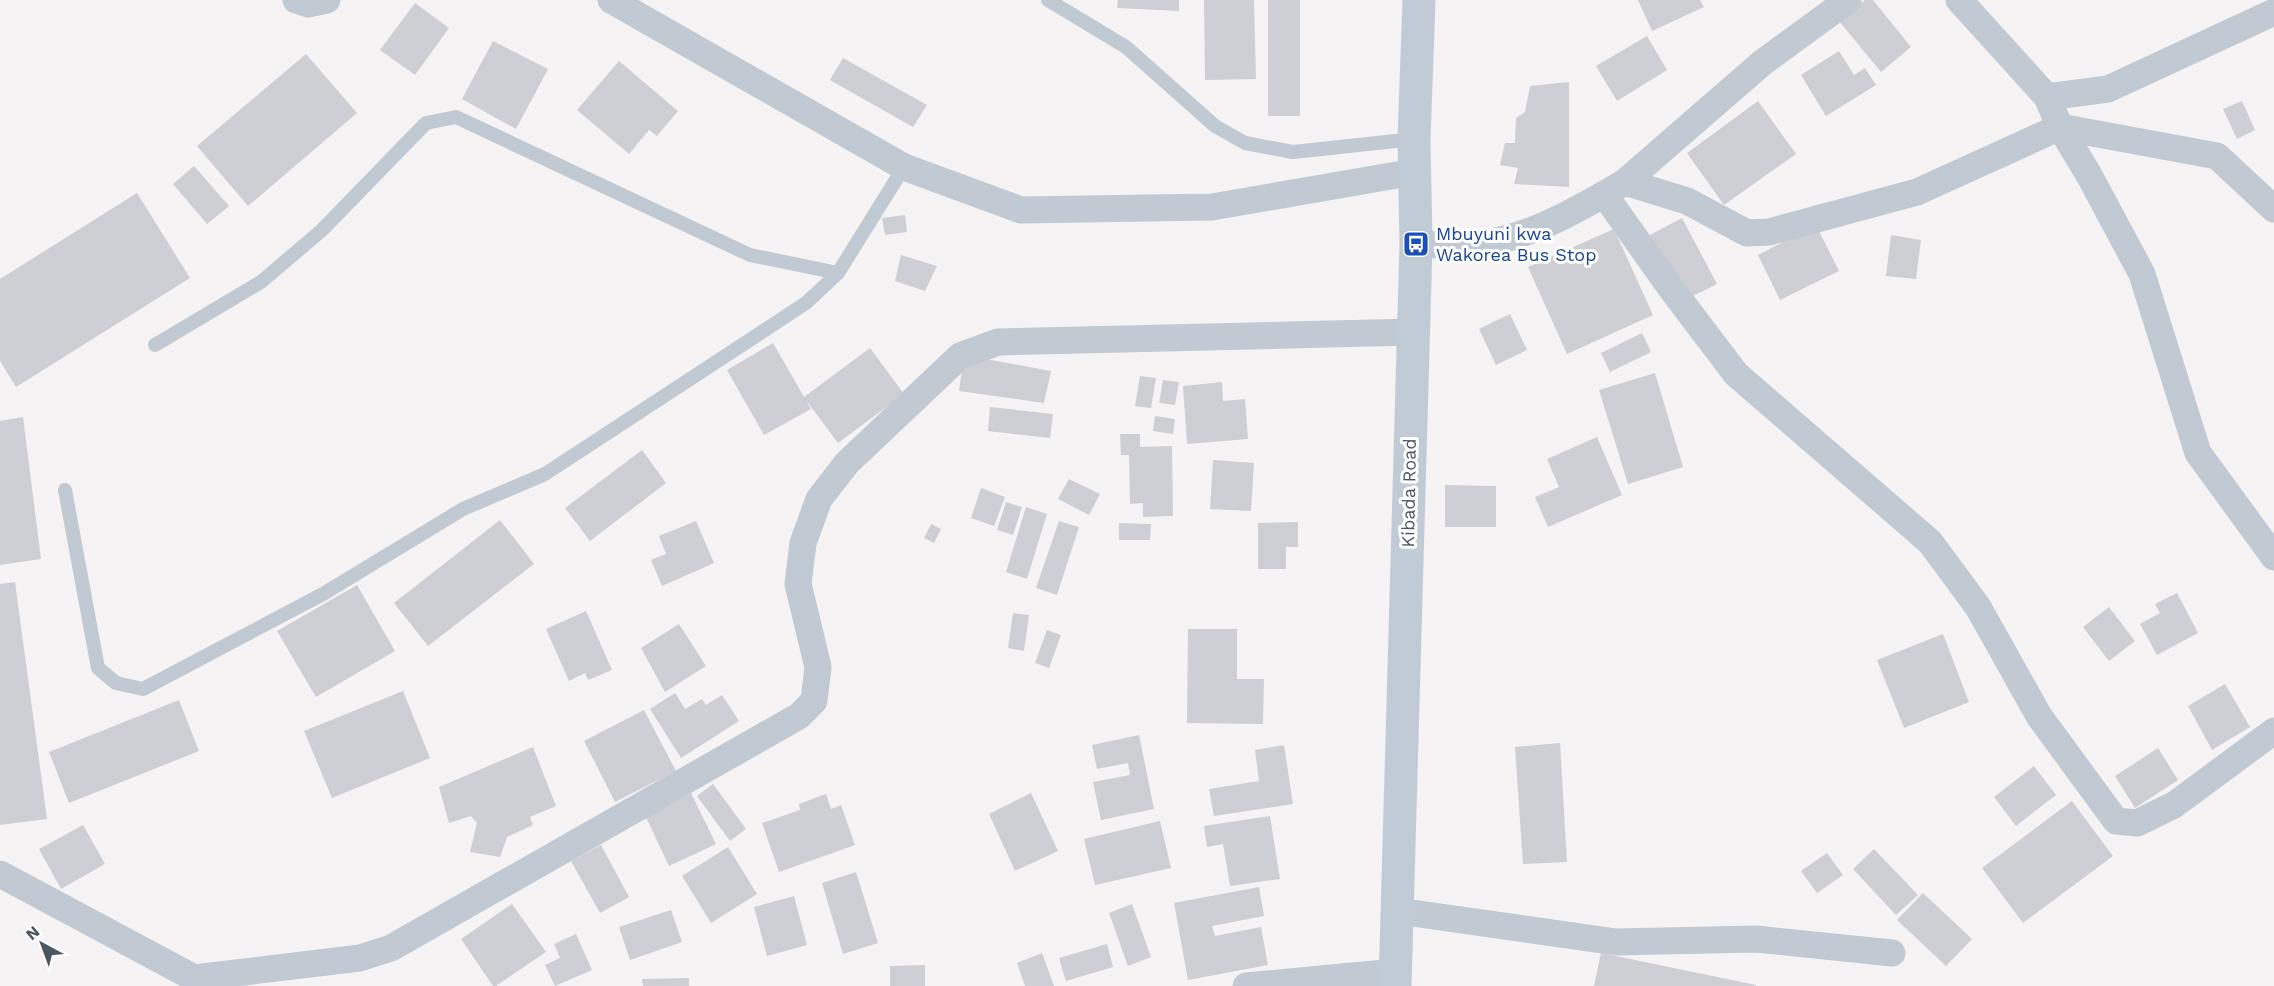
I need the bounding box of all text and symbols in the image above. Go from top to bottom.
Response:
place label: Mbuyuni kwa Wakorea Bus Stop [1436,223,1596,265]
bus stop icon: Mbuyuni kwa Wakorea Bus Stop [1401,229,1431,259]
street label: Kibada Road [1397,438,1420,548]
north arrow [12,914,72,974]
text: N [22,922,43,944]

